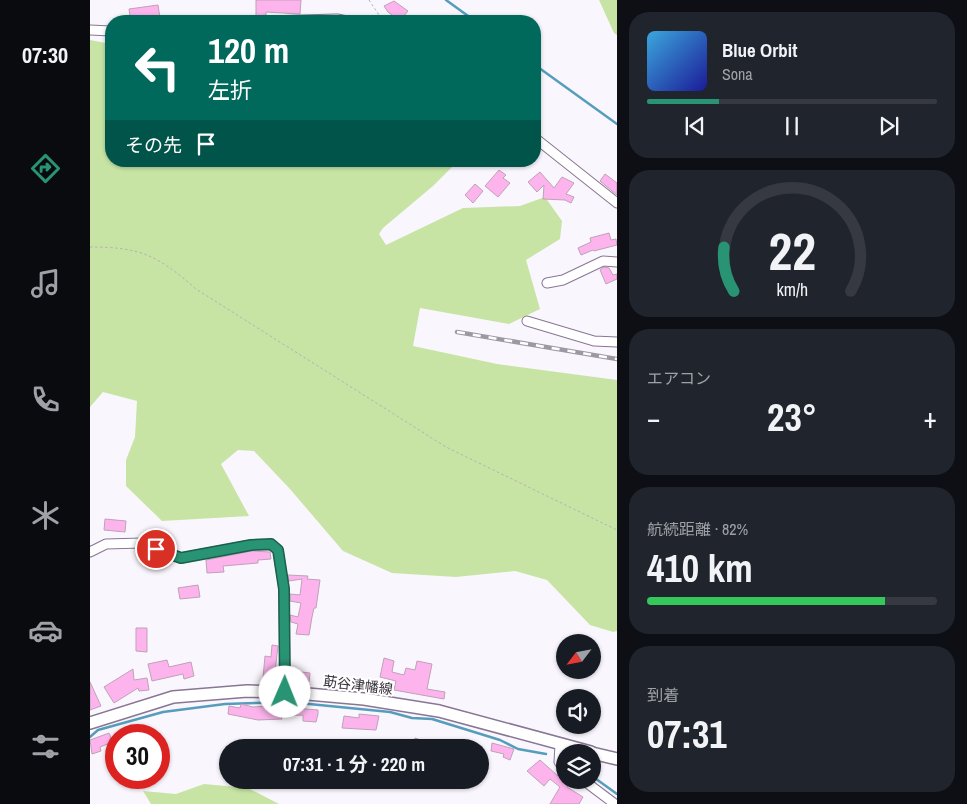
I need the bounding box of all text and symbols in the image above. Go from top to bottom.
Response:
text: 120 m [208,27,289,74]
icon: left [125,35,190,100]
text: Blue Orbit [722,37,797,63]
text: 07:30 [22,40,68,70]
text: Sona [722,63,753,85]
text: 左折 [208,75,252,105]
icon: previous [681,112,709,140]
icon: pause [778,112,806,140]
icon: next [875,112,903,140]
icon: arrive [192,130,220,158]
text: その先 [125,132,182,158]
icon: directions [28,151,63,186]
text: 22 [768,216,816,286]
icon: music [28,266,63,301]
text: km/h [776,278,808,302]
text: エアコン [647,367,711,389]
icon: phone [28,382,63,417]
text: 23° [767,392,817,443]
text: − [647,399,660,437]
text: + [924,399,937,437]
icon: climate [28,498,63,533]
text: 航続距離 · 82% [647,518,748,540]
pin [135,528,177,570]
icon: arrive [142,535,170,563]
text: 410 km [647,543,753,594]
icon: car [28,613,63,648]
north arrow [556,634,601,679]
map controls [556,634,601,789]
position arrow [258,665,310,717]
street label: 莇谷津幡線 [322,672,394,698]
text: 到着 [647,684,679,706]
button: sound [556,689,601,734]
text: 07:31 [647,709,727,760]
speed limit sign: 30 [105,724,170,789]
icon: filters [28,729,63,764]
button: layers [556,744,601,789]
text: 07:31 · 1 分 · 220 m [283,751,425,777]

